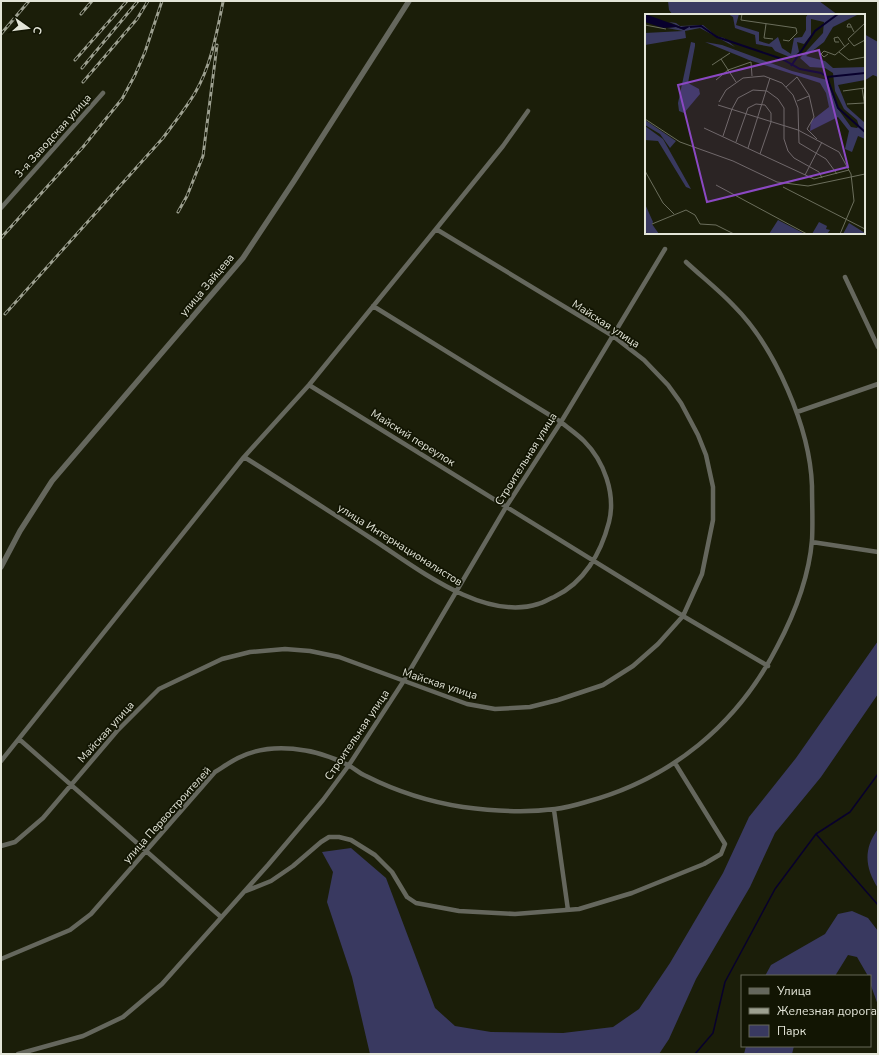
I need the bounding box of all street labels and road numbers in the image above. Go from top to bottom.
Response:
street label: 3-я Заводская улица [11,91,95,181]
street label: улица Зайцева [176,250,238,319]
street label: Майская улица [569,296,643,352]
street label: Майский переулок [368,406,458,470]
street label: Строительная улица [491,410,561,508]
street label: улица Интернационалистов [335,500,465,590]
street label: Майская улица [401,665,480,703]
street label: Строительная улица [321,687,393,783]
street label: Майская улица [74,698,138,766]
street label: улица Первостроителей [119,763,215,867]

